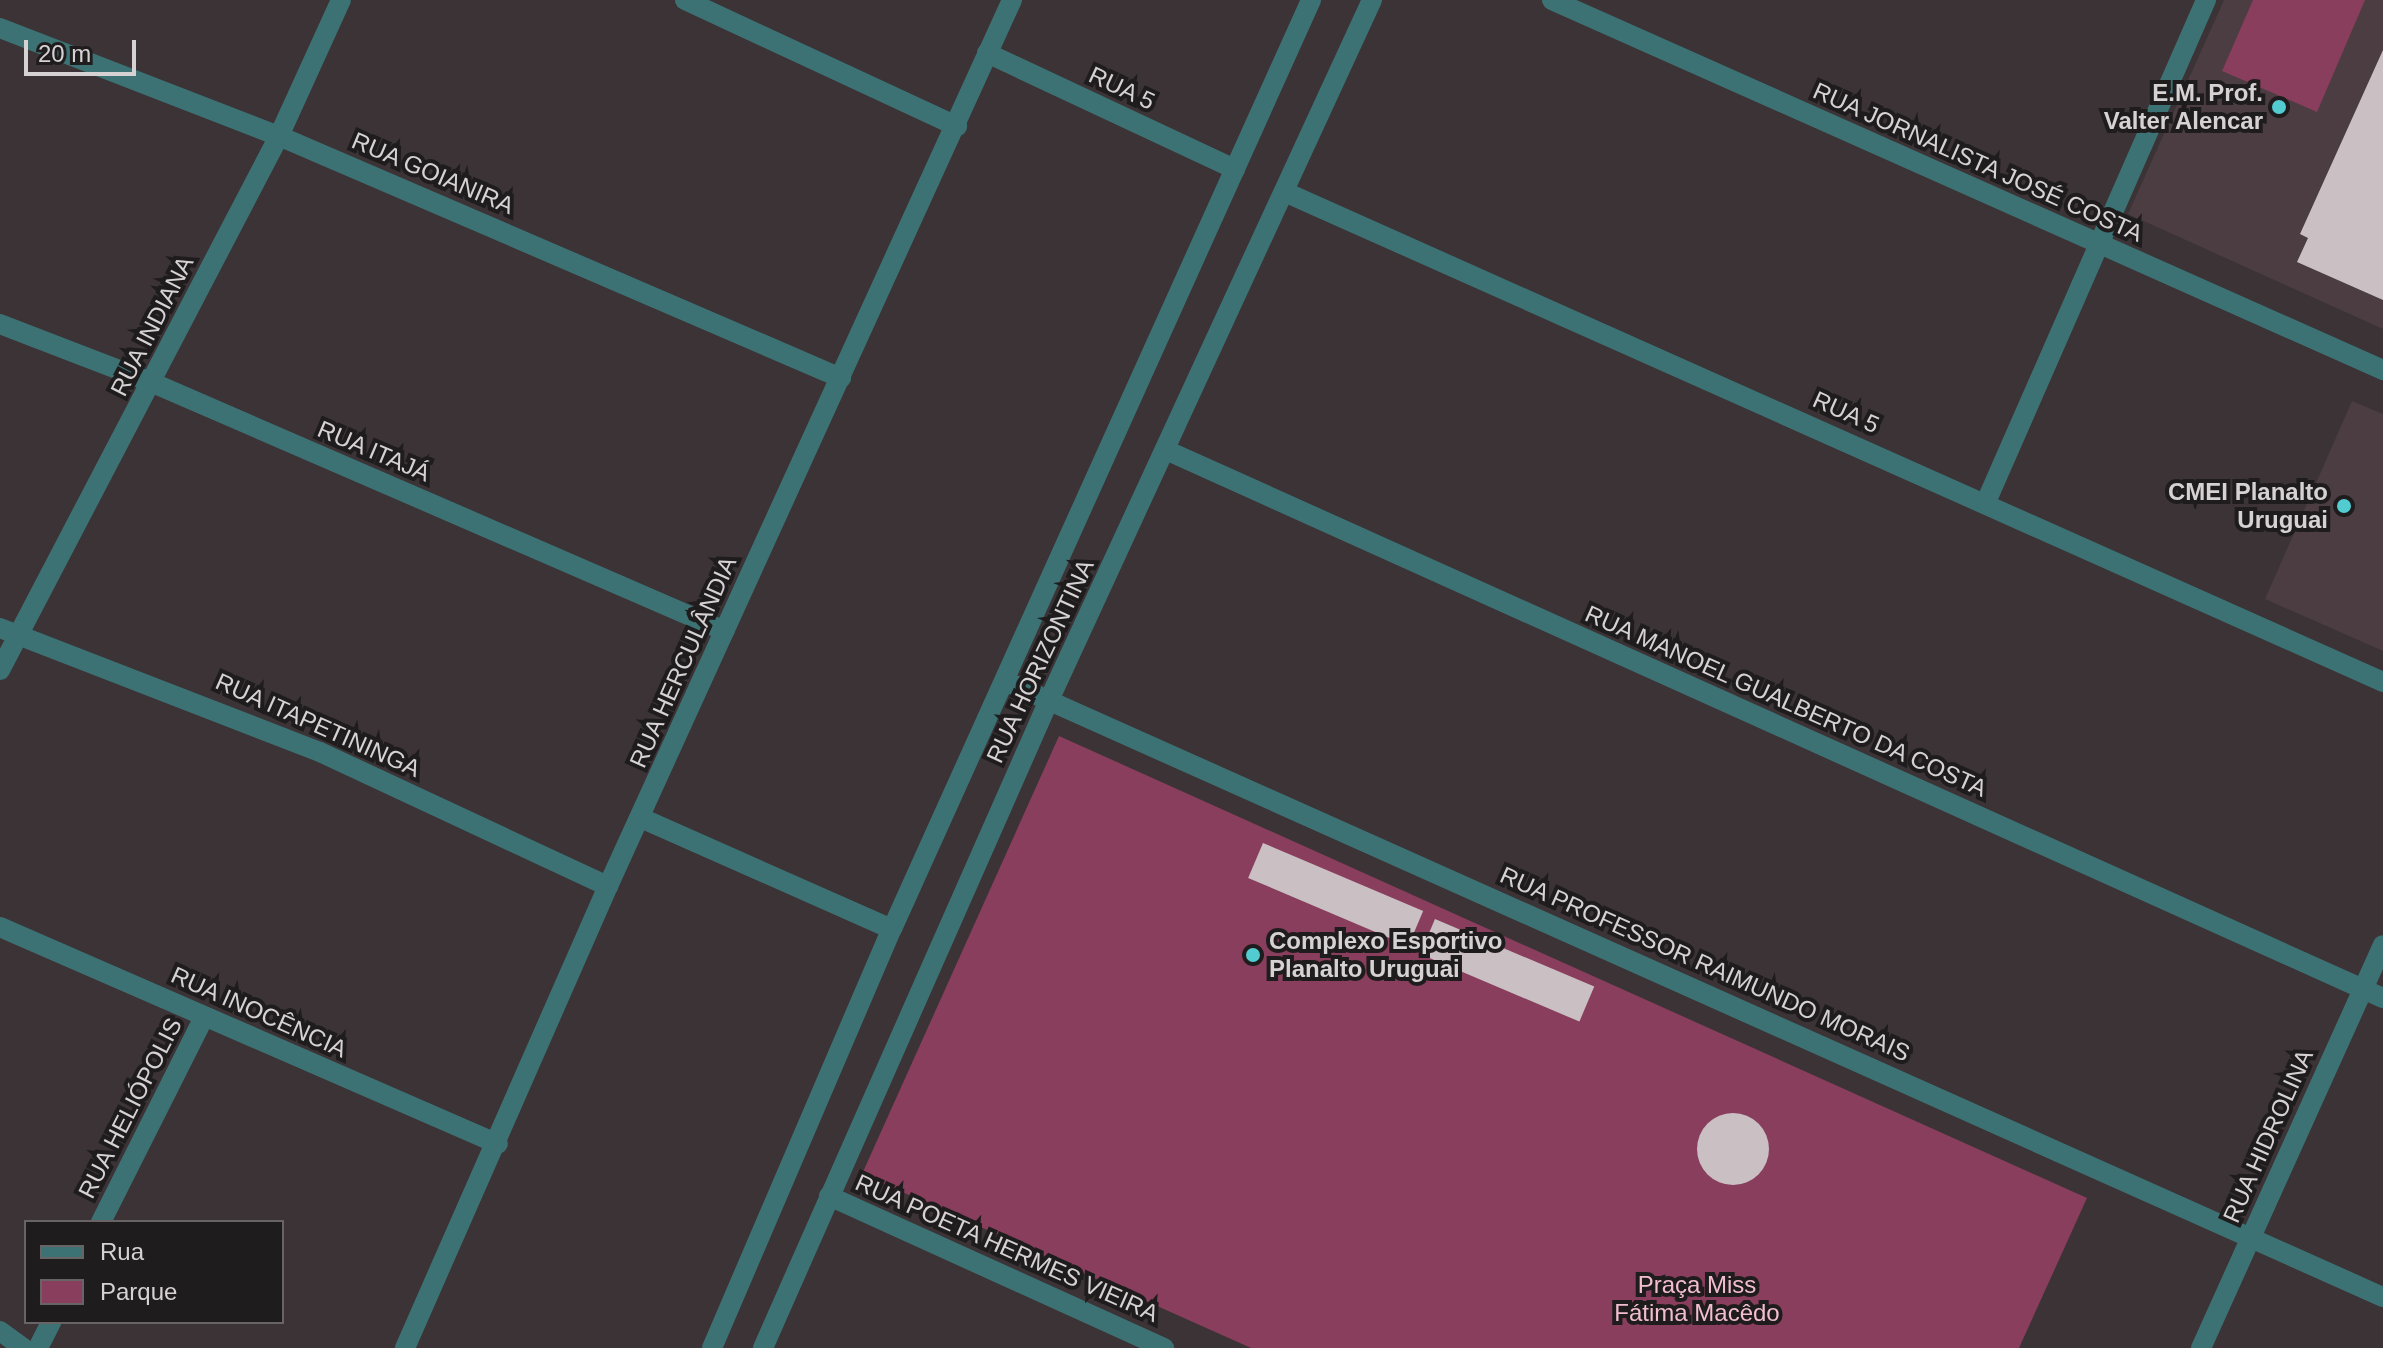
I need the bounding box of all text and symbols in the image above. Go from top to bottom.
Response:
scale bar [28,24,140,74]
text: 20 m [38,40,91,67]
street label: RUA 5 [1084,60,1160,116]
street label: RUA JORNALISTA JOSÉ COSTA [1807,76,2149,248]
place label: E.M. Prof. Valter Alencar [2103,79,2263,135]
marker: E.M. Prof. Valter Alencar [2270,98,2288,116]
street label: RUA GOIANIRA [347,126,519,220]
street label: RUA INDIANA [104,251,200,401]
street label: RUA 5 [1808,384,1884,440]
street label: RUA ITAJÁ [313,414,435,488]
place label: CMEI Planalto Uruguai [2168,478,2328,534]
marker: CMEI Planalto Uruguai [2335,497,2353,515]
street label: RUA HERCULÂNDIA [623,551,743,773]
street label: RUA HORIZONTINA [980,554,1100,768]
street label: RUA MANOEL GUALBERTO DA COSTA [1579,598,1993,804]
street label: RUA ITAPETININGA [211,667,425,783]
street label: RUA PROFESSOR RAIMUNDO MORAIS [1495,860,1915,1068]
place label: Complexo Esportivo Planalto Uruguai [1269,927,1502,983]
marker: Complexo Esportivo Planalto Uruguai [1244,946,1262,964]
street label: RUA INOCÊNCIA [166,960,352,1064]
street label: RUA HELIÓPOLIS [72,1012,188,1204]
street label: RUA HIDROLINA [2217,1044,2319,1228]
street label: RUA POETA HERMES VIEIRA [850,1167,1164,1329]
legend [24,1220,284,1324]
text: Rua [100,1238,144,1265]
park label: Praça Miss Fátima Macêdo [1614,1271,1780,1327]
text: Parque [100,1278,177,1305]

